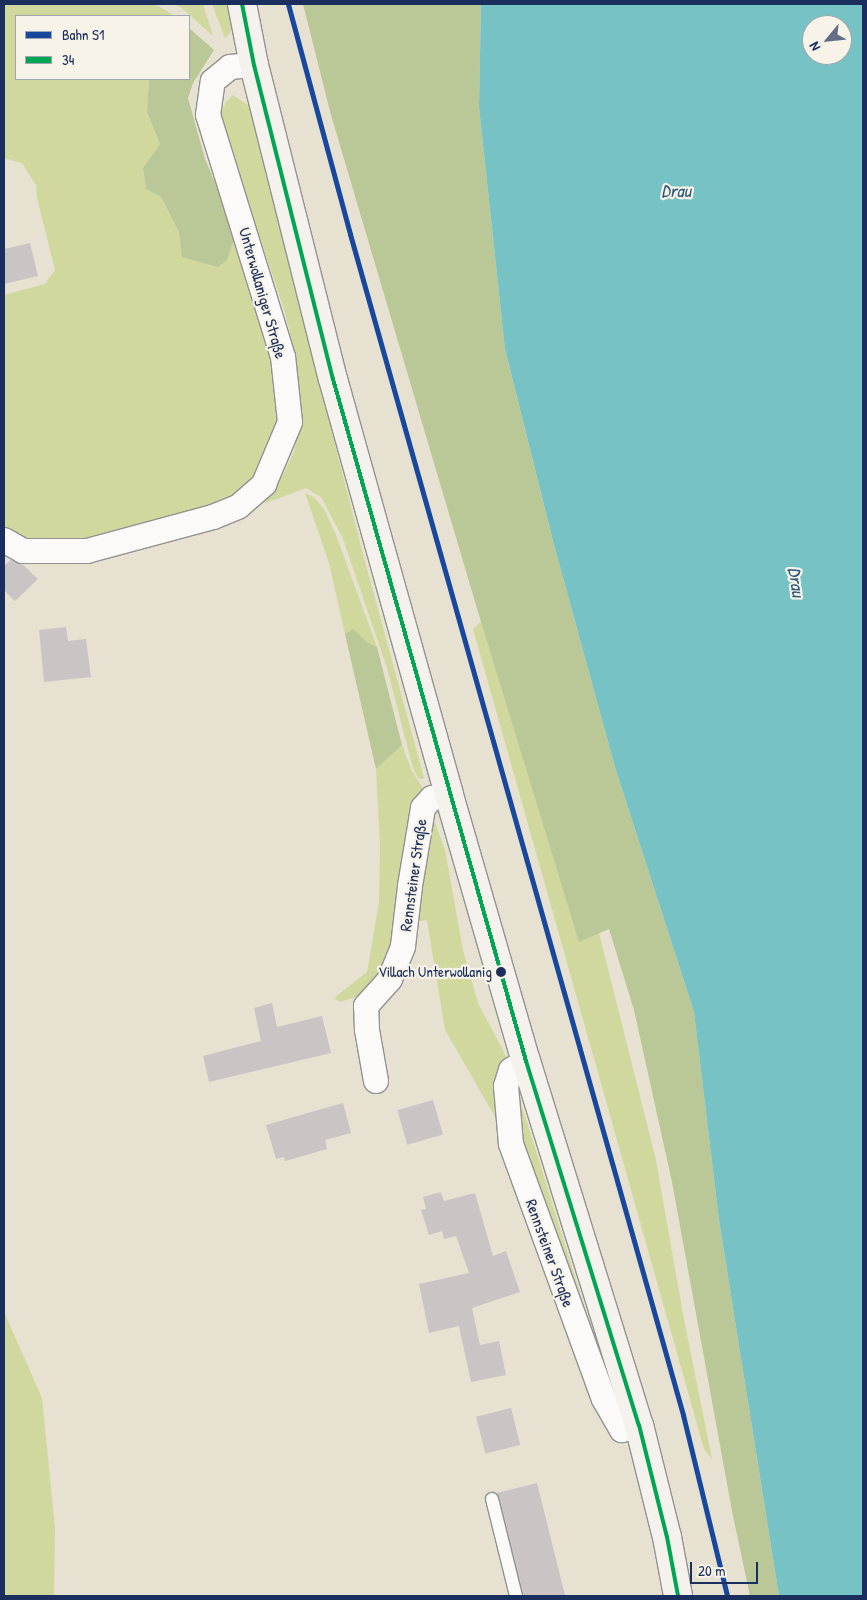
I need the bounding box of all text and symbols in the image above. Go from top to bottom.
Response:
legend [15,15,190,80]
north arrow [802,15,852,65]
text: Bahn S1 [62,24,104,45]
text: N [804,39,824,55]
text: 34 [62,49,74,70]
water label: Drau [661,180,691,202]
street label: Unterwollaniger Straße [235,225,291,361]
water label: Drau [783,566,809,598]
street label: Rennsteiner Straße [396,818,430,932]
place label: Villach Unterwollanig [378,963,492,981]
marker: Villach Unterwollanig [496,967,506,977]
street label: Rennsteiner Straße [522,1196,578,1310]
scale bar [692,1552,760,1584]
text: 20 m [698,1560,725,1581]

